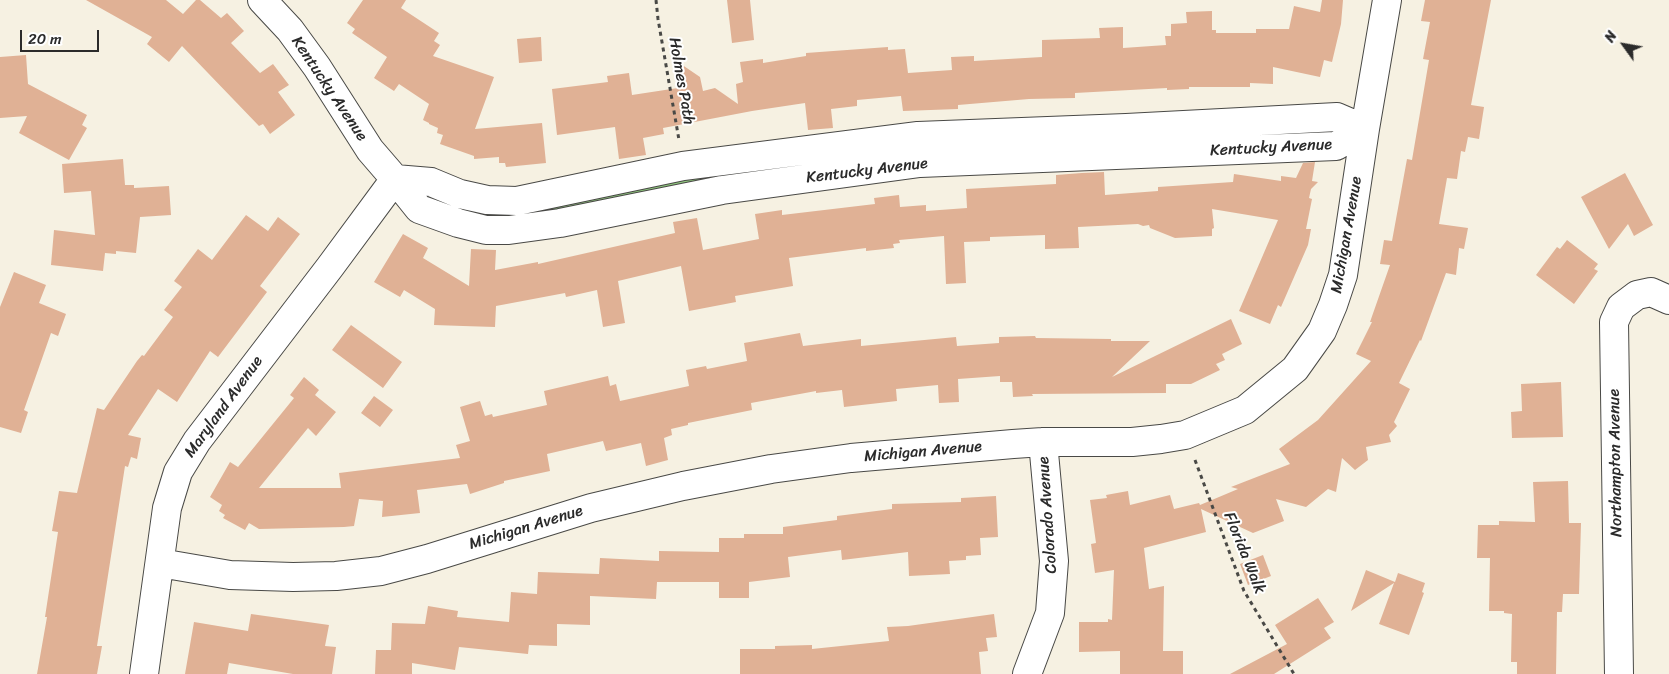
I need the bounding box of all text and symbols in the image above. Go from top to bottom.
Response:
scale bar [22,20,101,52]
north arrow [1599,20,1649,70]
text: 20 m [28,26,62,52]
text: N [1598,26,1624,48]
street label: Kentucky Avenue [287,33,371,145]
street label: Holmes Path [664,36,698,126]
street label: Kentucky Avenue [1210,135,1332,161]
street label: Kentucky Avenue [805,154,929,188]
street label: Michigan Avenue [1327,175,1367,295]
street label: Maryland Avenue [181,352,267,462]
street label: Northampton Avenue [1605,389,1627,537]
street label: Michigan Avenue [863,437,983,467]
street label: Colorado Avenue [1034,456,1062,574]
street label: Michigan Avenue [467,502,585,554]
street label: Florida Walk [1219,509,1269,597]

